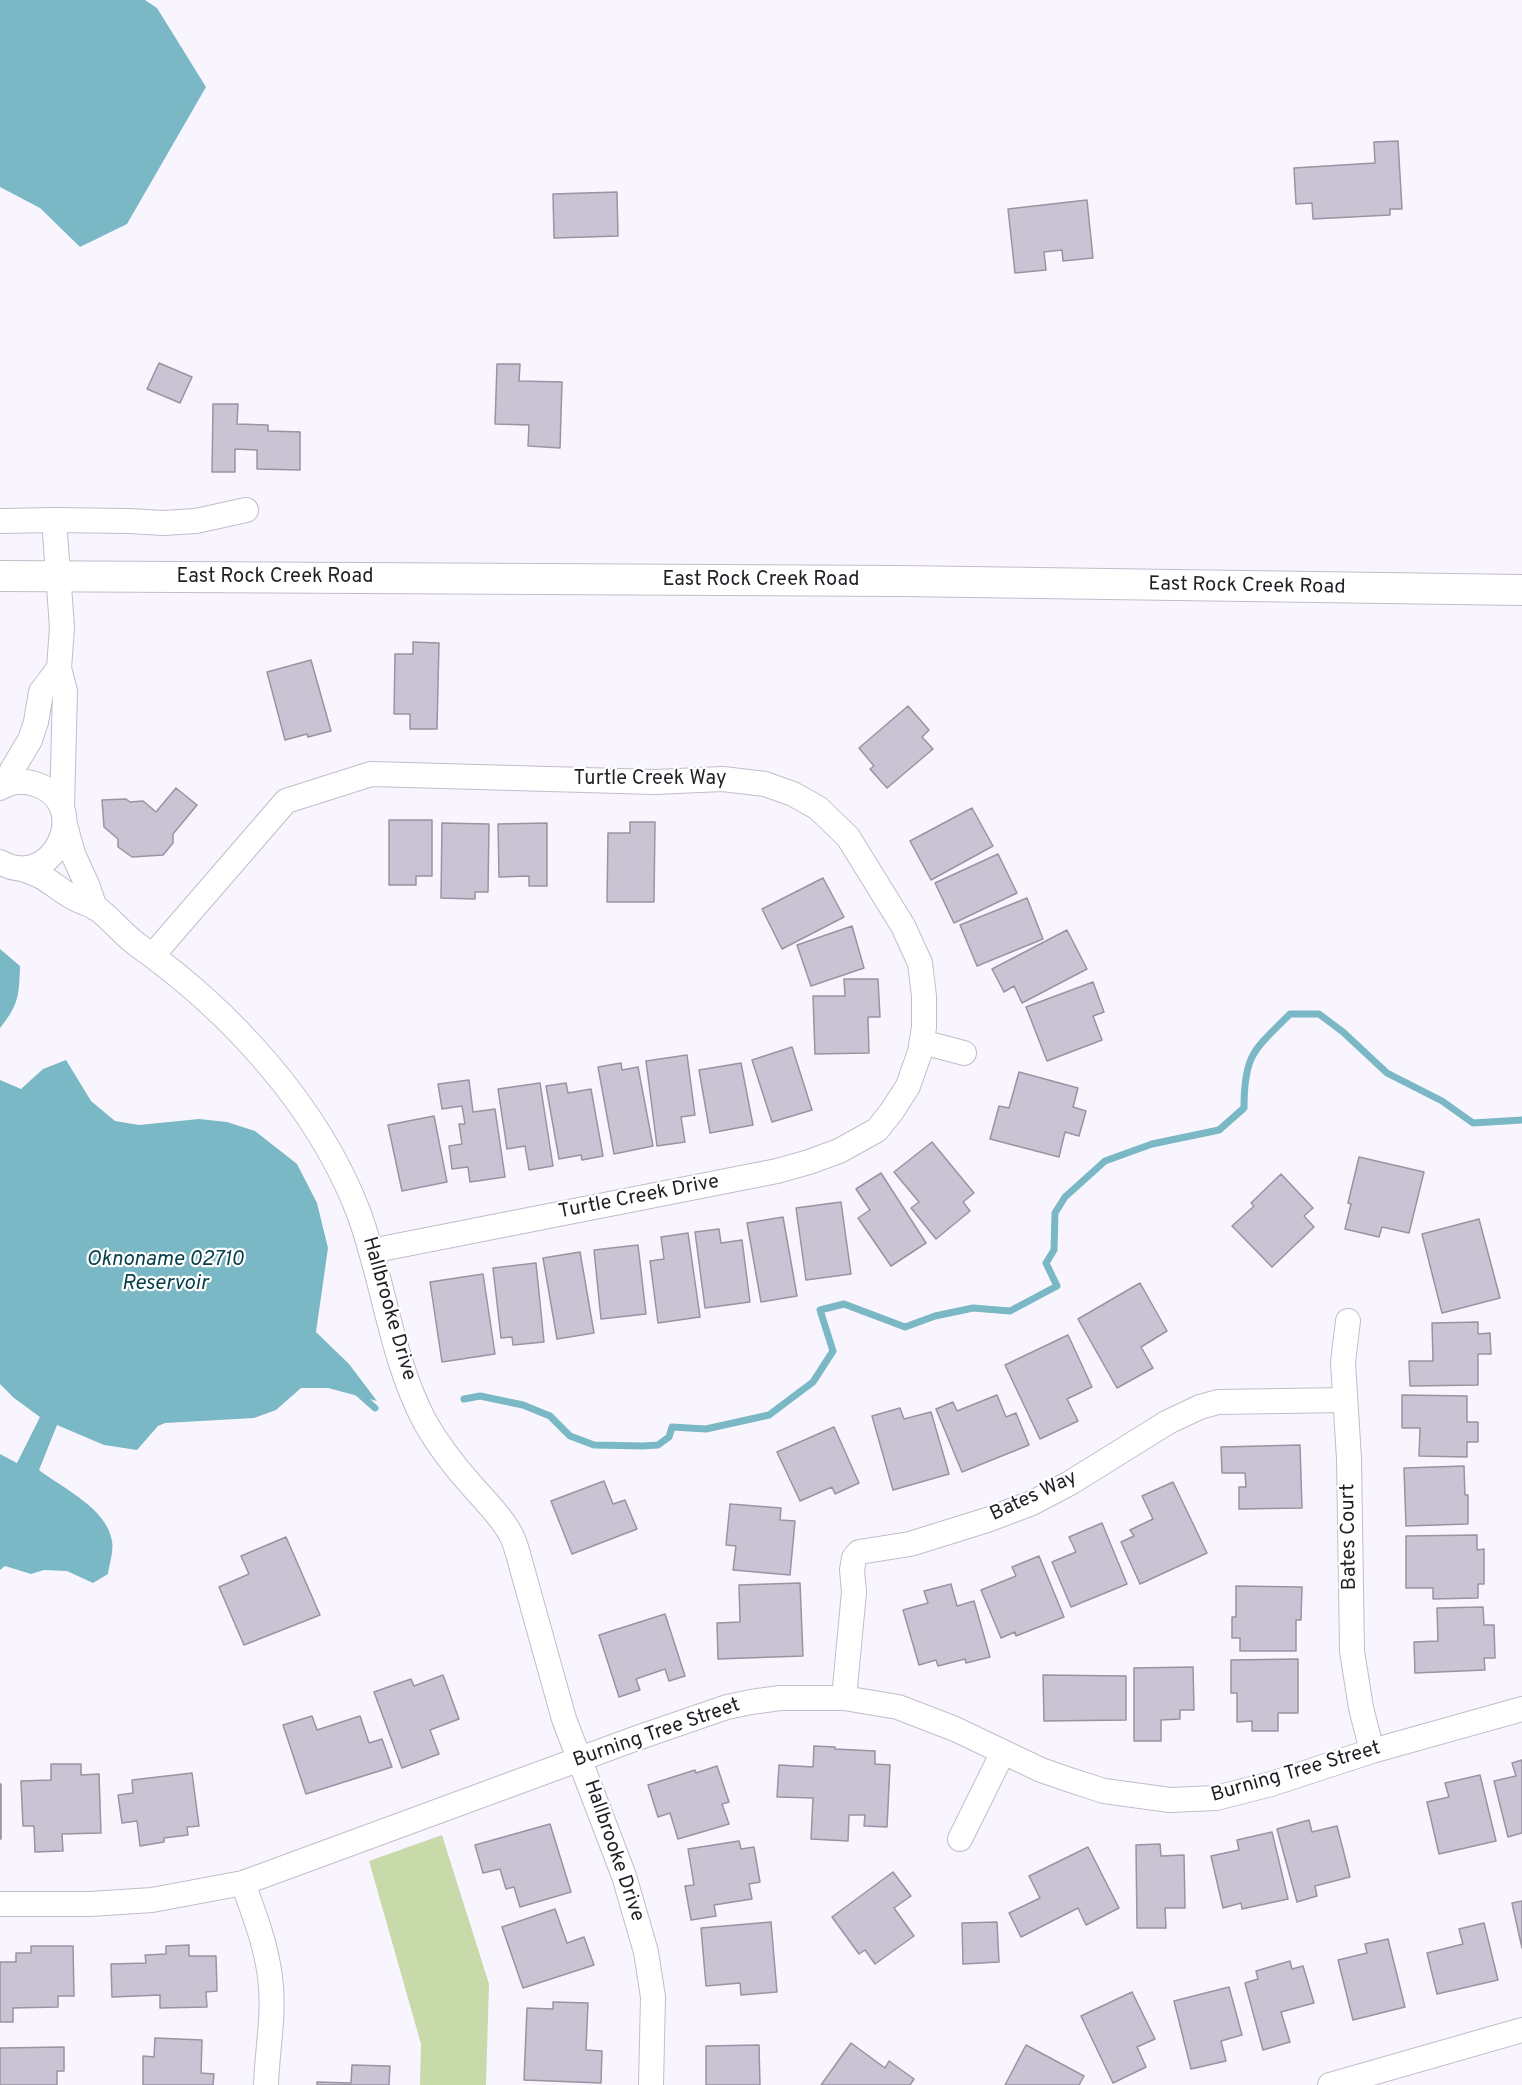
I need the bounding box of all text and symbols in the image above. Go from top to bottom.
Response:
street label: East Rock Creek Road [176,566,374,590]
street label: East Rock Creek Road [662,569,860,593]
street label: East Rock Creek Road [1148,573,1346,601]
street label: Turtle Creek Way [574,768,726,792]
street label: Turtle Creek Drive [557,1171,721,1225]
street label: Hallbrooke Drive [356,1234,420,1384]
water label: Oknoname 02710 Reservoir [86,1248,244,1298]
street label: Bates Way [987,1466,1081,1528]
street label: Bates Court [1337,1483,1363,1591]
street label: Burning Tree Street [570,1694,744,1774]
street label: Burning Tree Street [1209,1737,1383,1809]
street label: Hallbrooke Drive [578,1777,648,1925]

